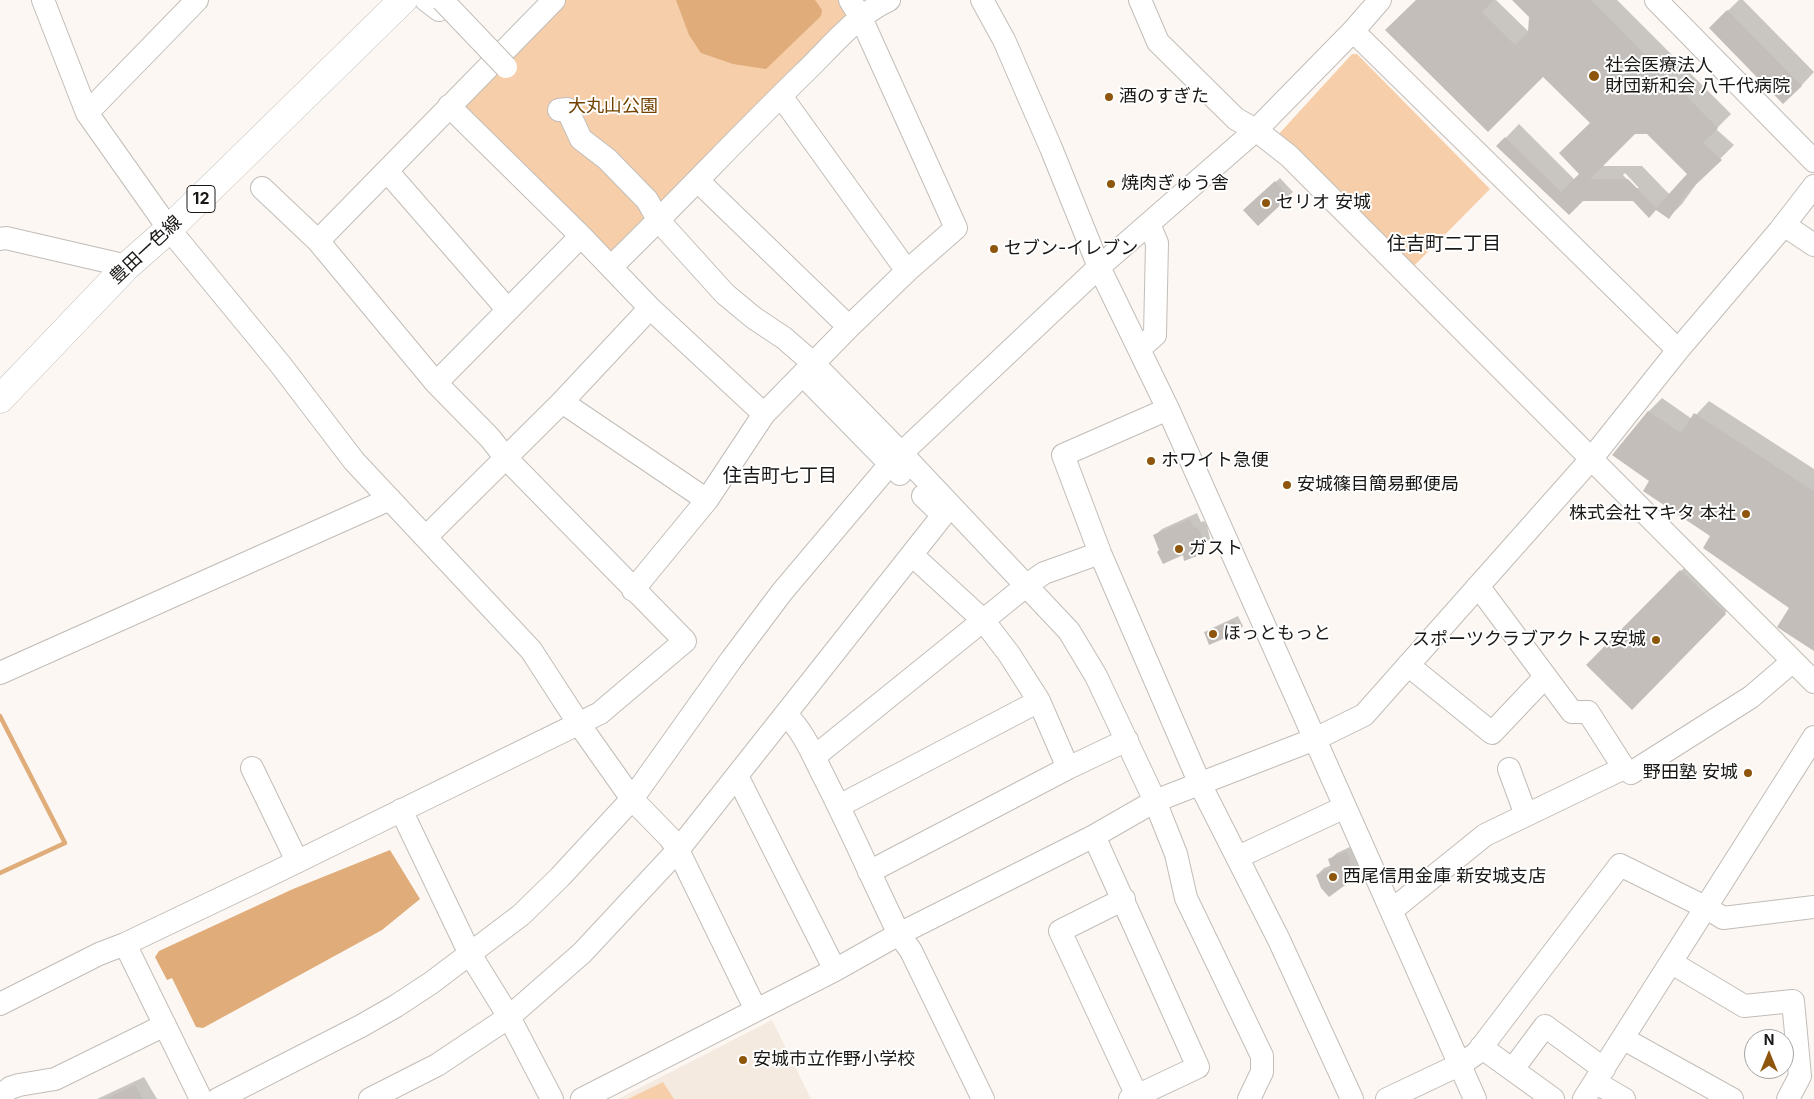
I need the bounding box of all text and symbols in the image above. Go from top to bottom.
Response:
place label: 社会医療法人 財団新和会 八千代病院 [1605,55,1790,98]
marker: 社会医療法人 財団新和会 八千代病院 [1587,69,1601,83]
place label: 酒のすぎた [1119,86,1209,108]
marker: 酒のすぎた [1103,91,1115,103]
park label: 大丸山公園 [568,96,658,118]
place label: 焼肉ぎゅう舎 [1121,173,1229,195]
marker: 焼肉ぎゅう舎 [1105,178,1117,190]
road number: 12 [187,185,215,212]
place label: セリオ 安城 [1276,192,1371,214]
marker: セリオ 安城 [1260,197,1272,209]
street label: 豊田一色線 [106,211,186,289]
district label: 住吉町二丁目 [1387,233,1501,255]
place label: セブン-イレブン [1004,238,1138,260]
marker: セブン-イレブン [988,243,1000,255]
place label: ホワイト急便 [1161,450,1269,472]
marker: ホワイト急便 [1145,455,1157,467]
district label: 住吉町七丁目 [723,465,837,487]
place label: 安城篠目簡易郵便局 [1297,474,1459,496]
marker: 安城篠目簡易郵便局 [1281,479,1293,491]
place label: 株式会社マキタ 本社 [1569,503,1736,525]
marker: 株式会社マキタ 本社 [1740,508,1752,520]
place label: ガスト [1189,538,1243,560]
marker: ガスト [1173,543,1185,555]
place label: ほっともっと [1223,623,1331,645]
marker: ほっともっと [1207,628,1219,640]
place label: スポーツクラブアクトス安城 [1412,629,1646,651]
marker: スポーツクラブアクトス安城 [1650,634,1662,646]
place label: 野田塾 安城 [1643,762,1738,784]
marker: 野田塾 安城 [1742,767,1754,779]
place label: 西尾信用金庫 新安城支店 [1343,866,1546,888]
marker: 西尾信用金庫 新安城支店 [1327,871,1339,883]
north arrow [1744,1029,1794,1079]
text: N [1764,1031,1774,1048]
place label: 安城市立作野小学校 [753,1049,915,1071]
marker: 安城市立作野小学校 [737,1054,749,1066]

